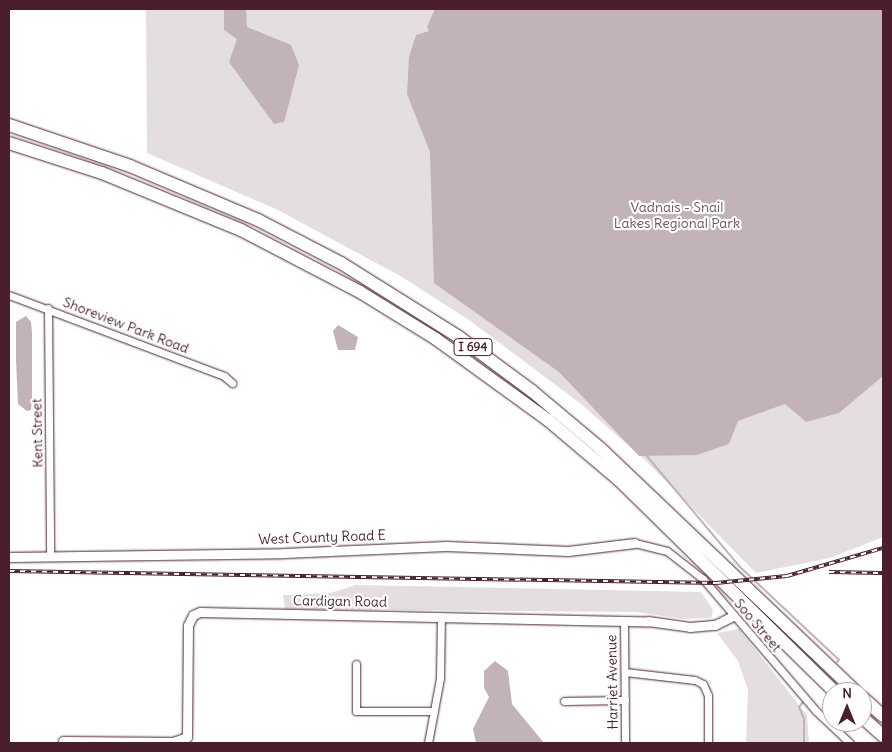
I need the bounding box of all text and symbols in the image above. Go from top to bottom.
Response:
park label: Vadnais - Snail Lakes Regional Park [614,199,740,232]
street label: Shoreview Park Road [61,293,191,357]
road number: I 694 [453,338,493,357]
street label: Kent Street [28,398,46,468]
street label: West County Road E [258,526,386,548]
street label: Cardigan Road [293,592,387,610]
street label: Soo Street [731,595,785,655]
street label: Harriet Avenue [603,634,621,730]
north arrow [822,682,872,732]
text: N [842,684,852,702]

